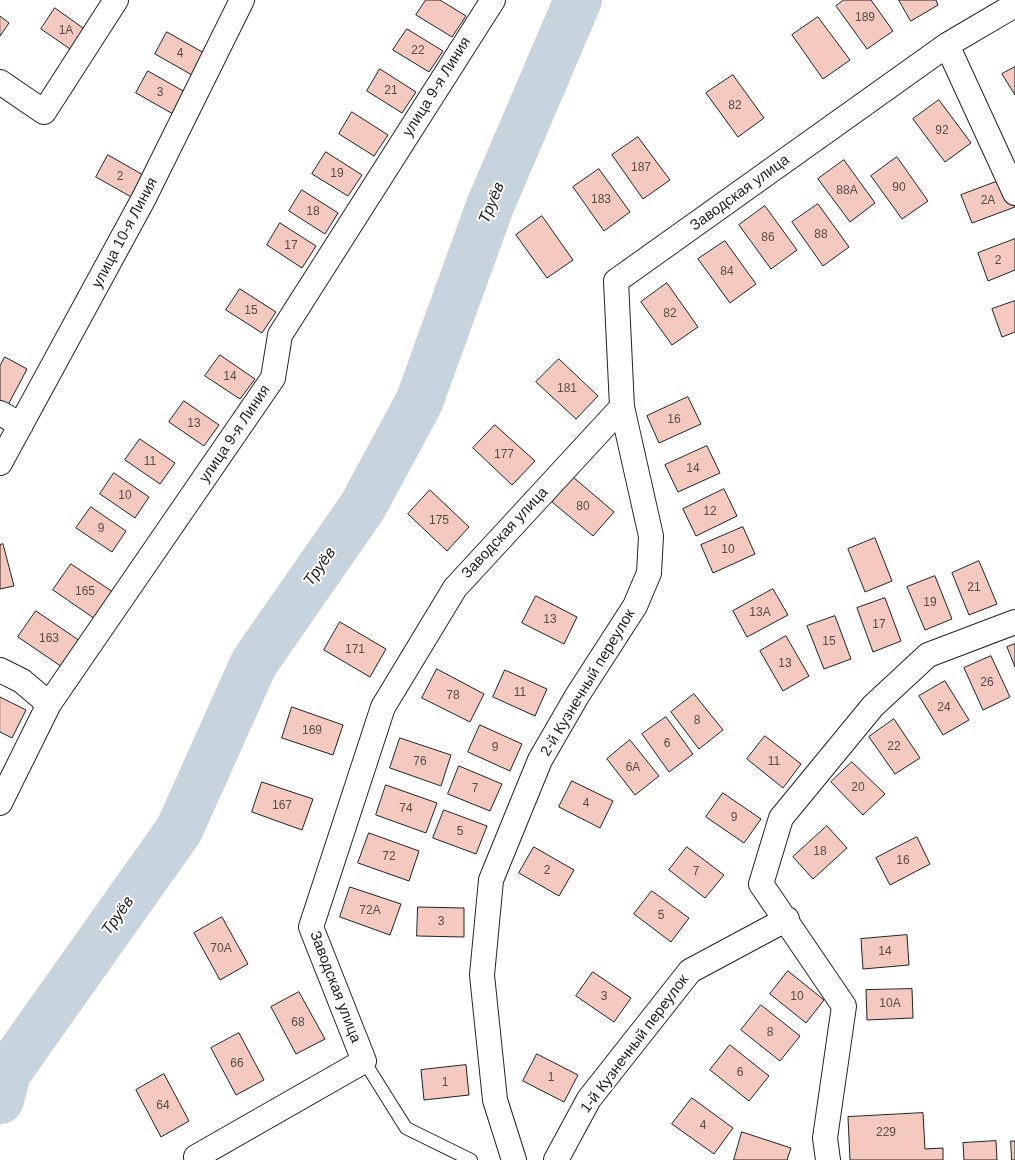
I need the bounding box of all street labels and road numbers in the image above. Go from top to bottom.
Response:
street label: улица 9-я Линия [399,34,475,140]
street label: Заводская улица [687,151,793,235]
street label: улица 10-я Линия [88,175,162,291]
street label: улица 9-я Линия [196,382,274,486]
street label: Заводская улица [458,484,552,582]
street label: 2-й Кузнечный переулок [537,606,639,760]
street label: Заводская улица [305,929,365,1045]
street label: 1-й Кузнечный переулок [577,971,693,1117]

